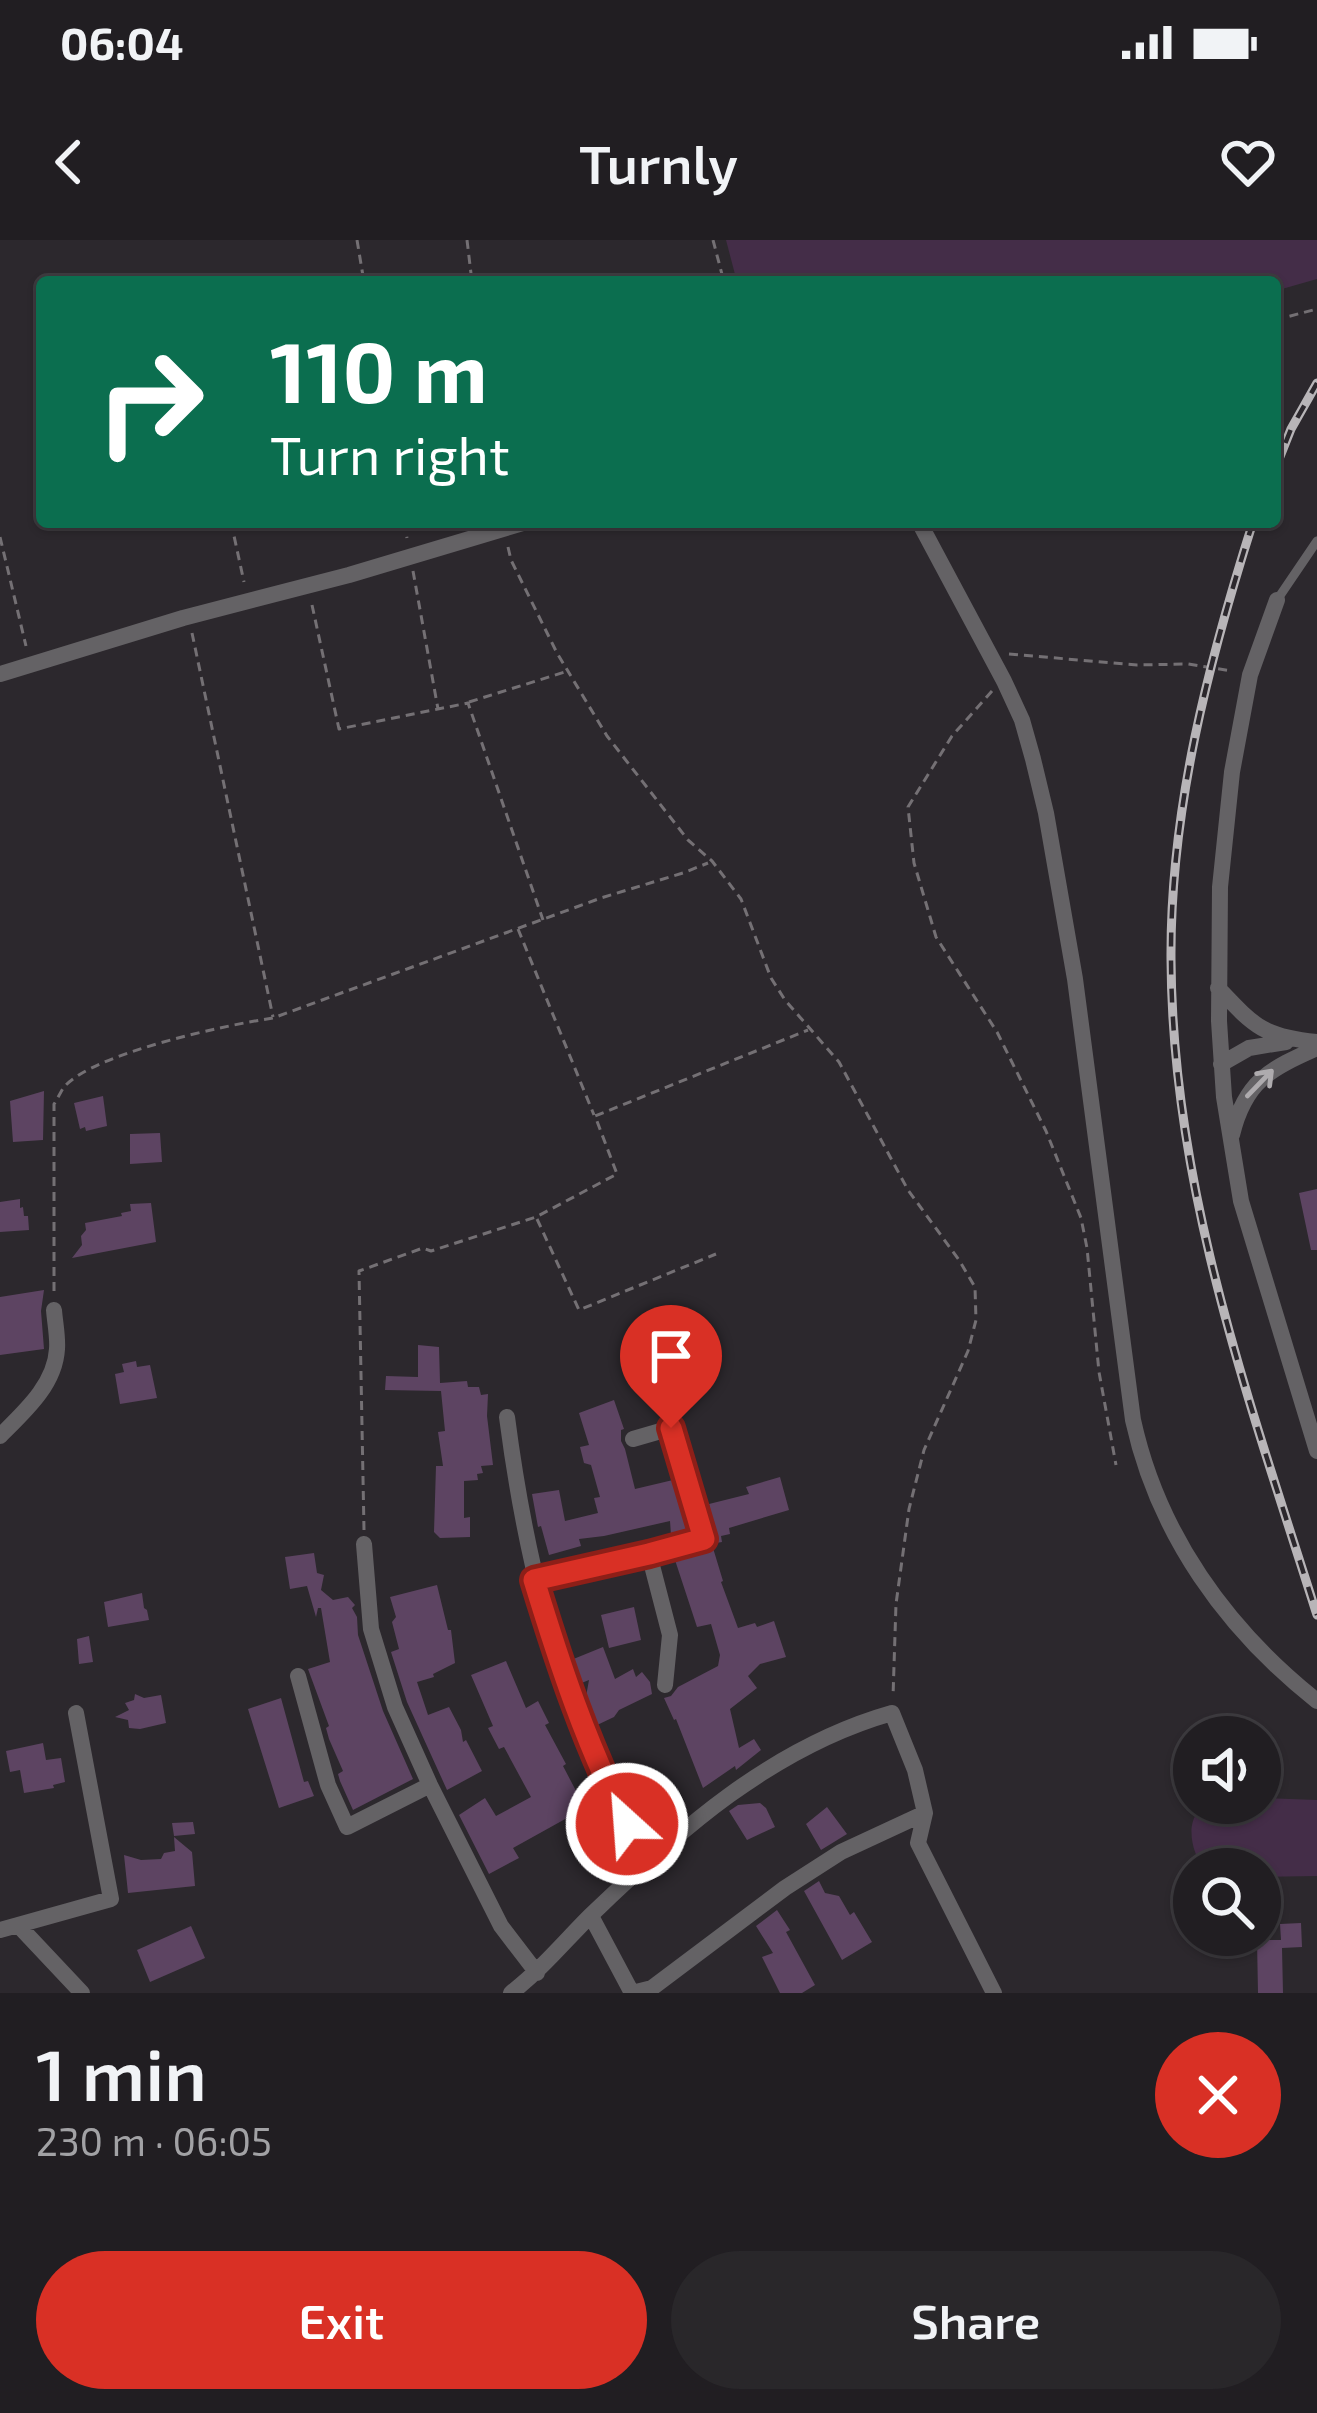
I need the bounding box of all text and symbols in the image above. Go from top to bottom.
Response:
text: 06:04 [60,15,184,69]
icon: back [36,129,102,195]
icon: heart [1215,129,1281,195]
text: Turnly [579,130,738,195]
text: 110 m [270,319,488,420]
icon: right [72,324,228,480]
text: Turn right [270,421,510,486]
one-way arrow [1245,1068,1275,1098]
pin [620,1305,722,1428]
icon: arrive [638,1323,704,1389]
map controls [1173,1716,1281,1956]
button: sound [1173,1716,1281,1824]
position arrow [564,1761,690,1887]
button: search [1173,1848,1281,1956]
text: 1 min [36,2029,207,2115]
button: close [1155,2032,1281,2158]
text: 230 m · 06:05 [36,2117,272,2164]
button: Exit [36,2251,647,2389]
button: Share [671,2251,1281,2389]

